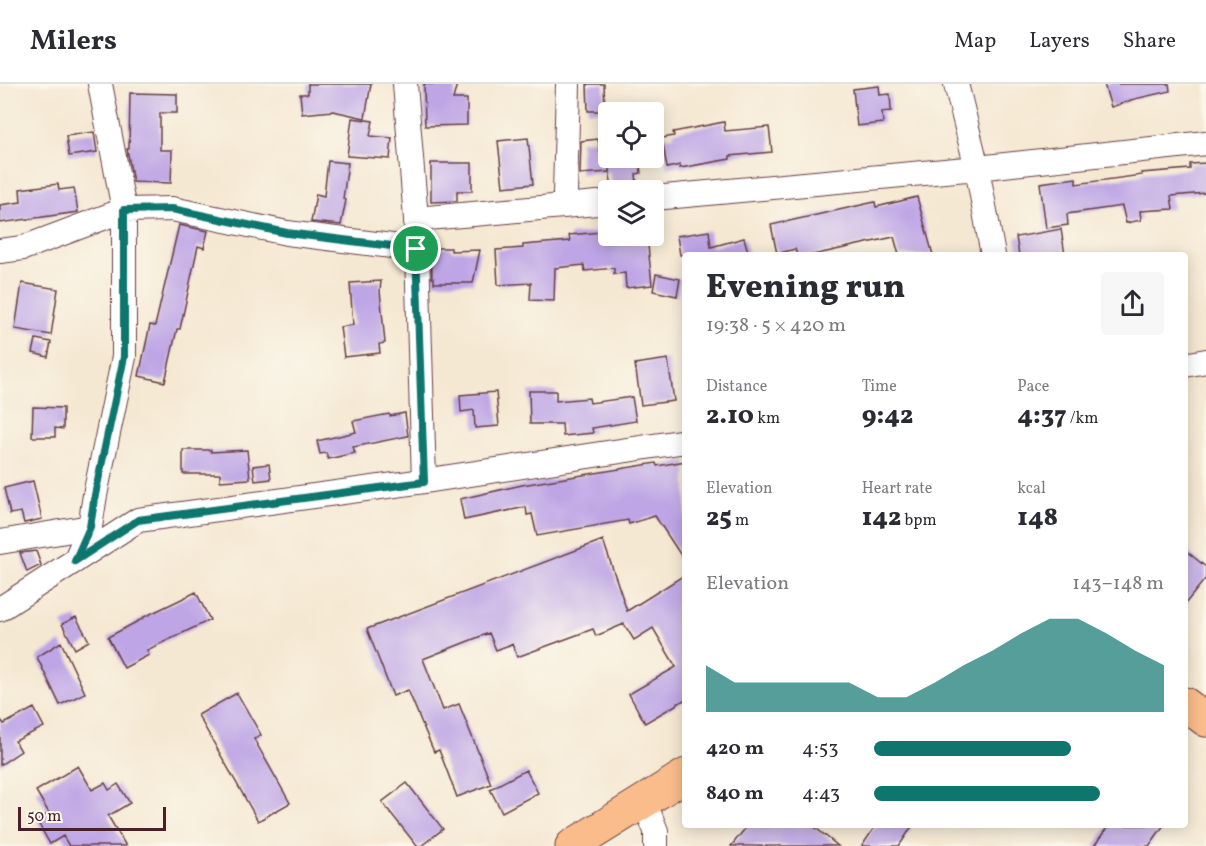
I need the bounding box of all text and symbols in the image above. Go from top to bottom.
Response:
text: Milers [30,22,117,61]
text: Map [954,27,996,56]
text: Layers [1029,27,1090,56]
text: Share [1123,27,1176,56]
map controls [598,102,664,246]
button: locate [598,102,664,168]
button: layers [598,180,664,246]
pin [390,223,441,274]
icon: arrive [399,232,432,265]
text: Evening run [706,266,905,312]
button: share [1101,272,1164,335]
text: 19:38 · 5 × 420 m [706,312,846,340]
text: Distance [706,376,767,398]
text: Time [862,376,897,398]
text: Pace [1017,376,1049,398]
text: 2.10 [706,398,754,434]
text: 9:42 [862,398,913,434]
text: 4:37 [1017,398,1067,434]
text: km [754,408,780,430]
text: /km [1067,408,1099,430]
text: Elevation [706,478,773,500]
text: Heart rate [862,478,932,500]
text: kcal [1017,478,1046,500]
text: 25 [706,500,732,536]
text: 142 [862,500,901,536]
text: 148 [1017,500,1058,536]
text: m [732,510,749,532]
text: bpm [901,510,937,532]
text: Elevation [706,570,789,598]
text: 143–148 m [1072,570,1164,598]
text: 420 m [706,735,764,763]
text: 4:53 [802,735,839,763]
text: 840 m [706,780,764,808]
text: 4:43 [802,780,840,808]
scale bar [18,804,166,832]
text: 50 m [27,806,61,828]

